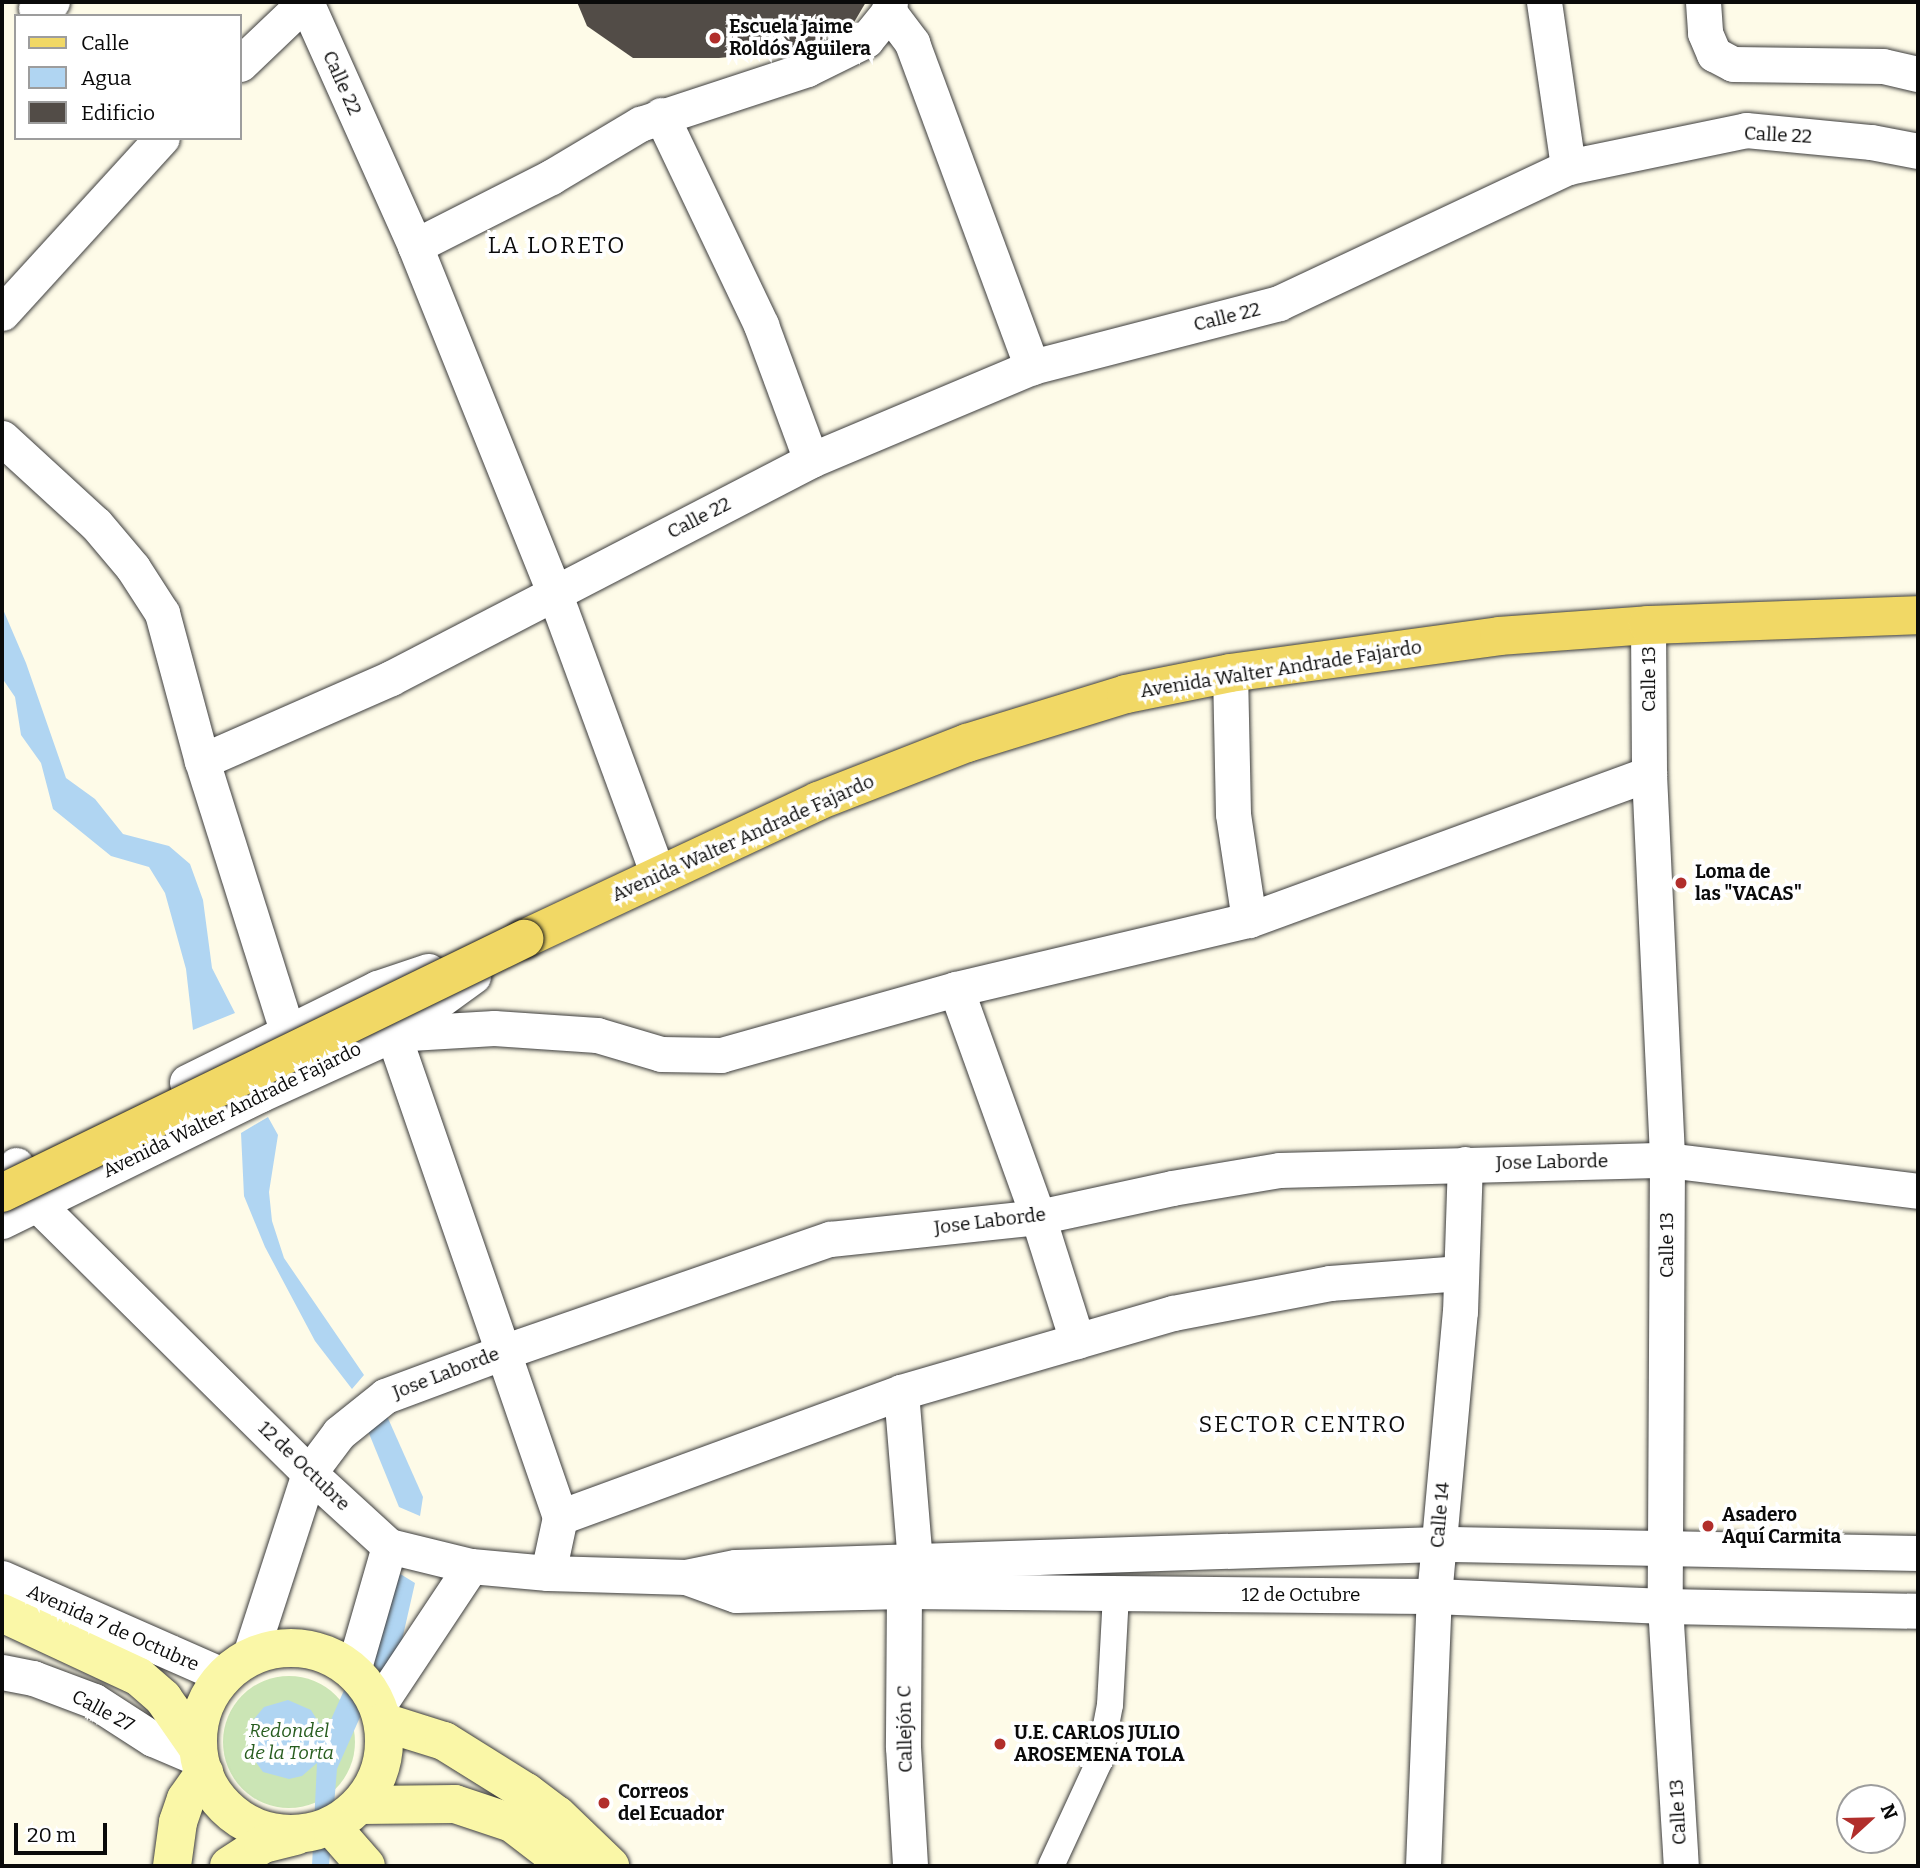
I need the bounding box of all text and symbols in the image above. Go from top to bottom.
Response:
legend [14,14,242,140]
place label: Escuela Jaime Roldós Aguilera [729,16,871,60]
text: Calle [81,30,129,56]
marker: Escuela Jaime Roldós Aguilera [707,30,723,46]
street label: Calle 22 [318,47,366,119]
text: Agua [81,65,132,91]
text: Edificio [81,100,155,126]
street label: Calle 22 [1743,122,1813,148]
district label: LA LORETO [489,231,625,259]
street label: Calle 22 [1191,298,1263,336]
street label: Calle 22 [664,492,734,544]
street label: Avenida Walter Andrade Fajardo [1139,635,1423,703]
street label: Calle 13 [1638,646,1660,712]
street label: Avenida Walter Andrade Fajardo [608,770,878,906]
place label: Loma de las "VACAS" [1695,861,1802,905]
marker: Loma de las "VACAS" [1673,875,1689,891]
street label: Avenida Walter Andrade Fajardo [99,1037,365,1183]
street label: Jose Laborde [1496,1150,1608,1174]
street label: Jose Laborde [933,1203,1047,1239]
street label: Calle 13 [1656,1212,1678,1278]
street label: Jose Laborde [389,1342,503,1404]
district label: SECTOR CENTRO [1200,1410,1406,1438]
street label: 12 de Octubre [253,1417,355,1515]
street label: Calle 14 [1426,1481,1454,1549]
place label: Asadero Aquí Carmita [1722,1504,1841,1548]
marker: Asadero Aquí Carmita [1700,1518,1716,1534]
street label: Avenida 7 de Octubre [23,1580,203,1676]
street label: 12 de Octubre [1242,1584,1360,1606]
street label: Calle 27 [68,1685,138,1737]
street label: Callejón C [893,1685,917,1773]
park label: Redondel de la Torta [244,1720,334,1764]
place label: U.E. CARLOS JULIO AROSEMENA TOLA [1014,1722,1185,1766]
marker: U.E. CARLOS JULIO AROSEMENA TOLA [992,1736,1008,1752]
street label: Calle 13 [1665,1778,1691,1846]
place label: Correos del Ecuador [618,1781,724,1825]
north arrow [1836,1784,1906,1854]
marker: Correos del Ecuador [596,1795,612,1811]
text: N [1876,1801,1902,1823]
scale bar [18,1808,110,1852]
text: 20 m [27,1822,76,1848]

